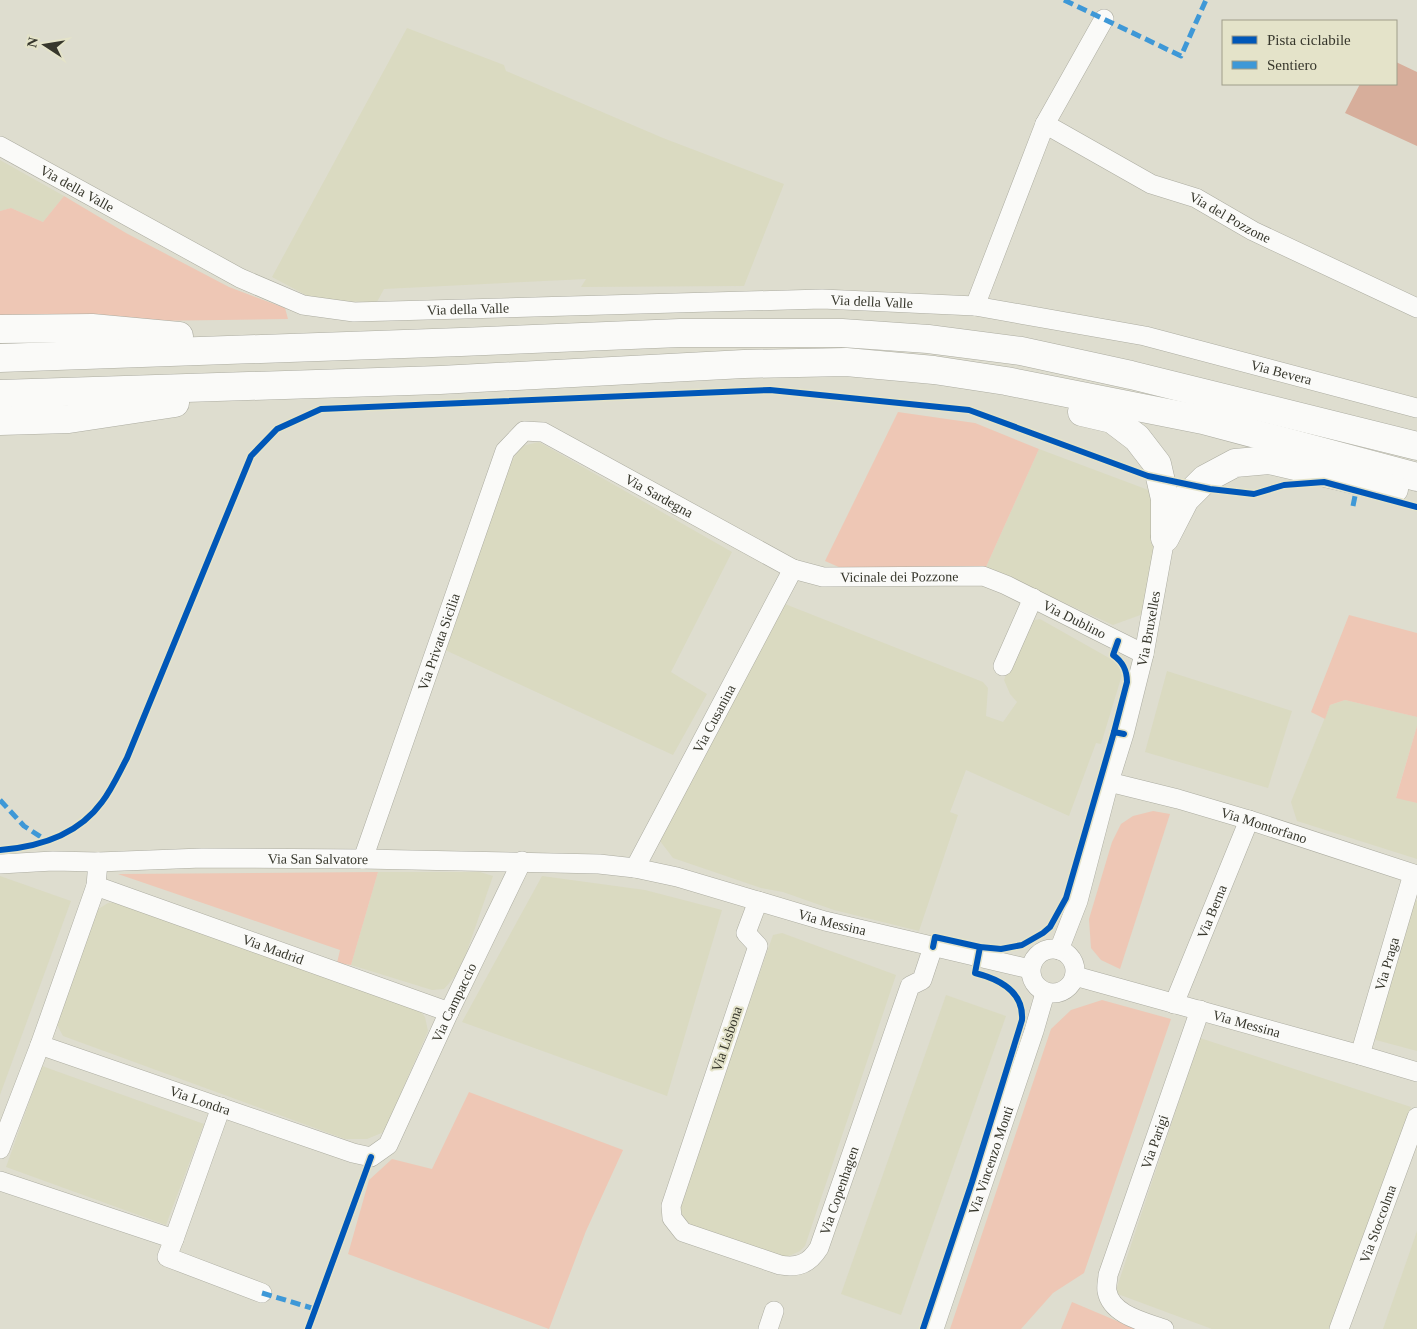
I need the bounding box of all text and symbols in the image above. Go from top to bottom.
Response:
north arrow [20,20,70,70]
legend [1222,20,1397,85]
text: Pista ciclabile [1267,32,1351,48]
text: N [24,36,41,49]
text: Sentiero [1267,57,1317,73]
street label: Via della Valle [38,162,117,215]
street label: Via del Pozzone [1188,189,1273,246]
street label: Via della Valle [830,292,913,311]
street label: Via della Valle [427,300,509,317]
street label: Via Bevera [1249,357,1314,388]
street label: Via Sardegna [623,471,696,521]
street label: Vicinale dei Pozzone [840,569,958,584]
street label: Via Privata Sicilia [415,590,463,692]
street label: Via Bruxelles [1134,590,1163,668]
street label: Via Dublino [1040,597,1109,641]
street label: Via Cusanina [690,681,738,755]
street label: Via Montorfano [1219,805,1309,846]
street label: Via San Salvatore [268,851,368,867]
street label: Via Berna [1194,882,1230,940]
street label: Via Messina [796,906,868,938]
street label: Via Madrid [240,931,306,967]
street label: Via Praga [1372,935,1402,992]
street label: Via Campaccio [429,960,479,1044]
street label: Via Lisbona [709,1004,745,1074]
street label: Via Messina [1211,1007,1283,1040]
street label: Via Londra [168,1083,233,1118]
street label: Via Vincenzo Monti [966,1104,1016,1216]
street label: Via Parigi [1138,1113,1171,1171]
street label: Via Copenhagen [817,1144,861,1237]
street label: Via Stoccolma [1356,1182,1399,1265]

